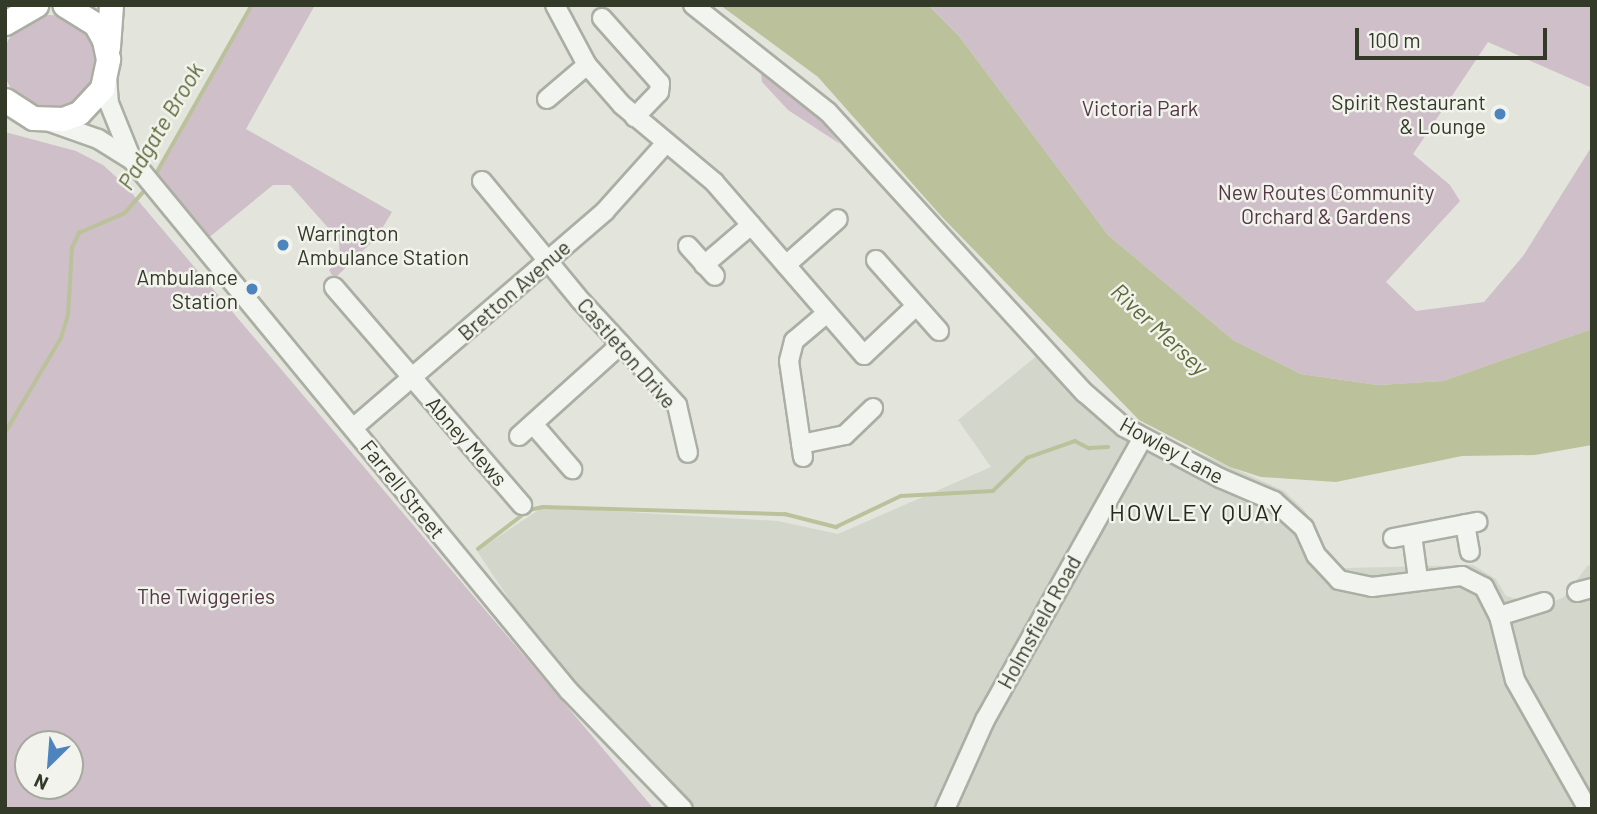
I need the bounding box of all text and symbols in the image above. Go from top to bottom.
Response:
scale bar [1359,14,1552,58]
text: 100 m [1368,27,1421,52]
water label: Padgate Brook [111,58,209,194]
place label: Spirit Restaurant & Lounge [1331,89,1486,139]
park label: Victoria Park [1082,95,1198,121]
marker: Spirit Restaurant & Lounge [1492,106,1508,122]
park label: New Routes Community Orchard & Gardens [1218,179,1434,229]
place label: Warrington Ambulance Station [297,220,469,270]
street label: Bretton Avenue [453,234,575,346]
marker: Warrington Ambulance Station [275,237,291,253]
place label: Ambulance Station [136,264,238,314]
water label: River Mersey [1106,277,1214,381]
marker: Ambulance Station [244,281,260,297]
street label: Castleton Drive [572,293,682,413]
street label: Abney Mews [421,391,513,491]
street label: Howley Lane [1116,411,1228,489]
street label: Farrell Street [356,435,450,543]
district label: HOWLEY QUAY [1111,498,1283,526]
street label: Holmsfield Road [992,551,1086,693]
park label: The Twiggeries [137,583,275,609]
north arrow [14,730,84,800]
text: N [30,770,51,796]

